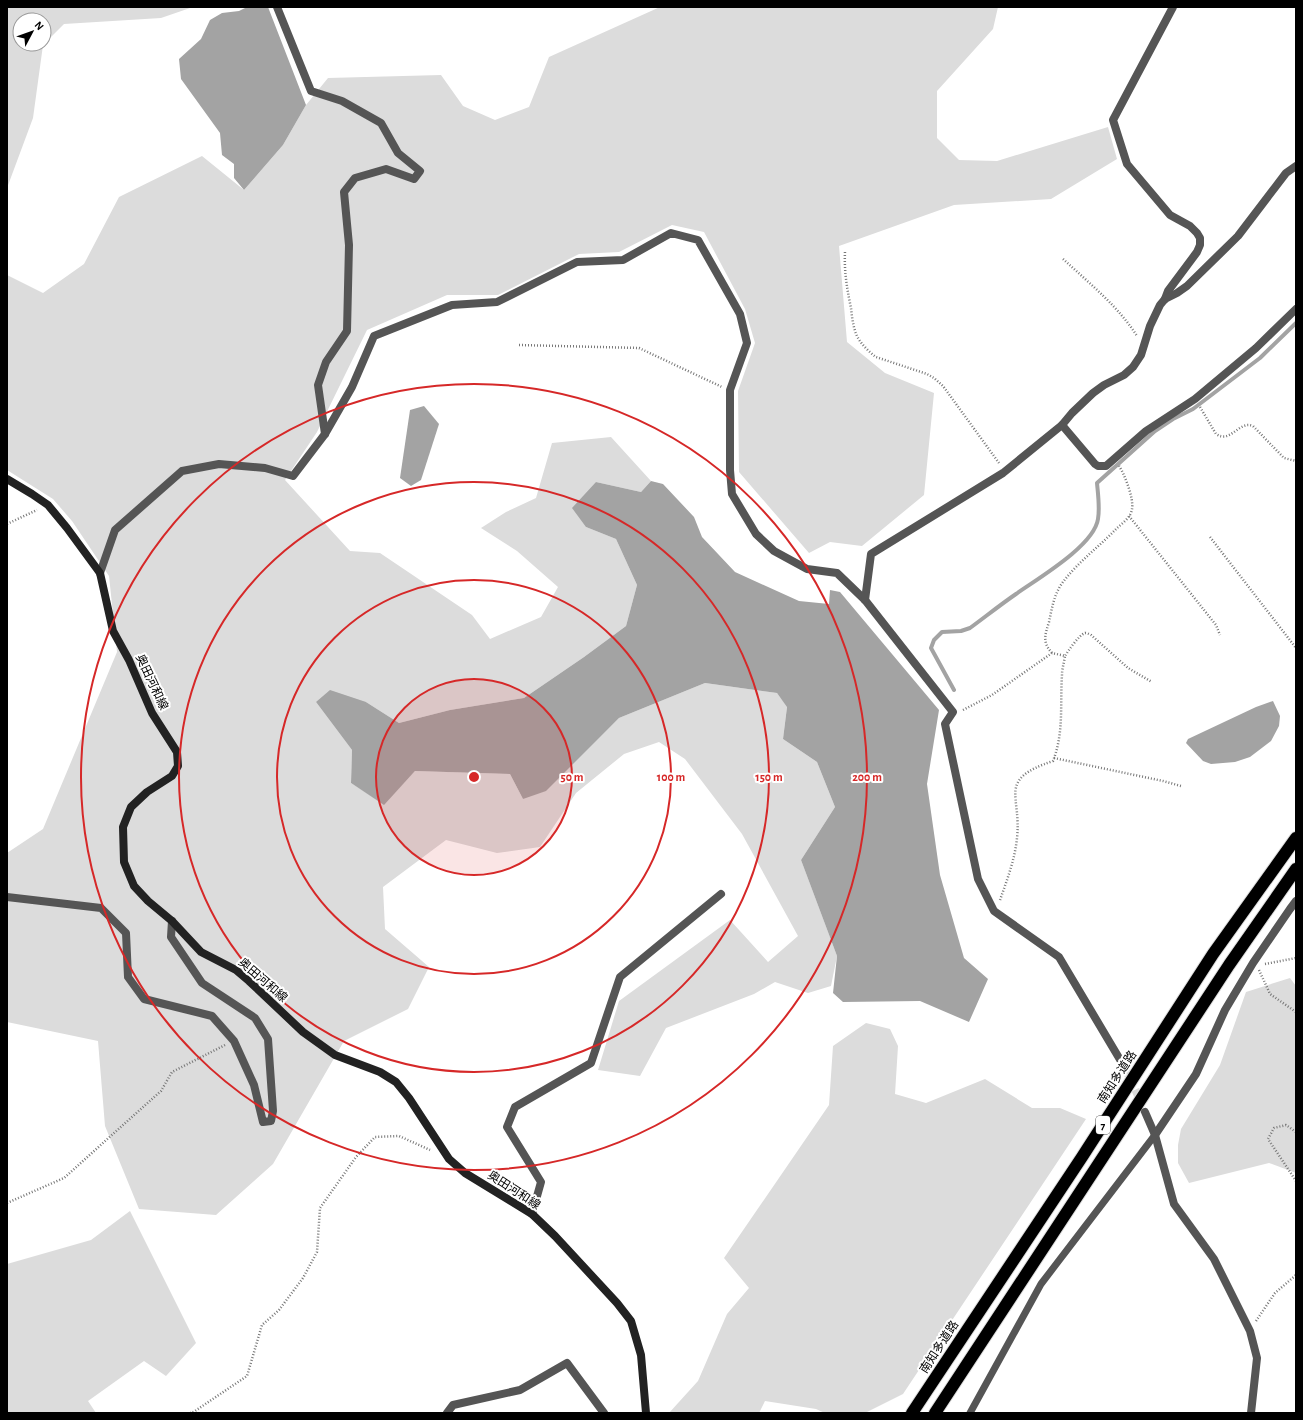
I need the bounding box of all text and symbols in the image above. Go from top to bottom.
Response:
north arrow [12,12,52,52]
text: N [33,19,46,32]
street label: 奥田河和線 [134,652,171,712]
centre of rings [467,770,481,784]
text: 50 m [561,771,584,783]
text: 100 m [657,771,685,783]
text: 150 m [755,771,783,783]
text: 200 m [852,771,882,783]
street label: 奥田河和線 [236,955,290,1004]
street label: 南知多道路 [1095,1048,1138,1105]
road number: 7 [1096,1116,1110,1134]
street label: 奥田河和線 [486,1168,543,1211]
street label: 南知多道路 [917,1318,960,1375]

